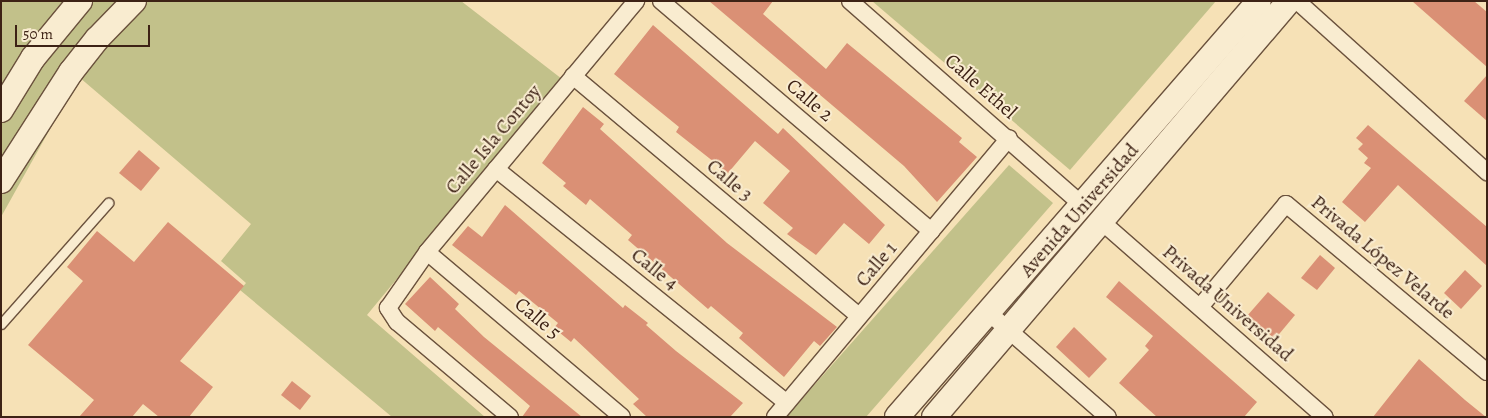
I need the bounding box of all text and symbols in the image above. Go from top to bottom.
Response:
scale bar [18,15,152,47]
text: 50 m [23,24,53,44]
street label: Calle Ethel [940,48,1022,124]
street label: Calle 2 [782,73,838,127]
street label: Calle Isla Contoy [440,79,546,199]
street label: Avenida Universidad [1015,138,1143,282]
street label: Calle 3 [702,154,758,206]
street label: Privada López Velarde [1306,190,1460,324]
street label: Calle 1 [850,237,902,291]
street label: Privada Universidad [1158,240,1298,366]
street label: Calle 4 [627,243,683,295]
street label: Calle 5 [510,292,566,344]

